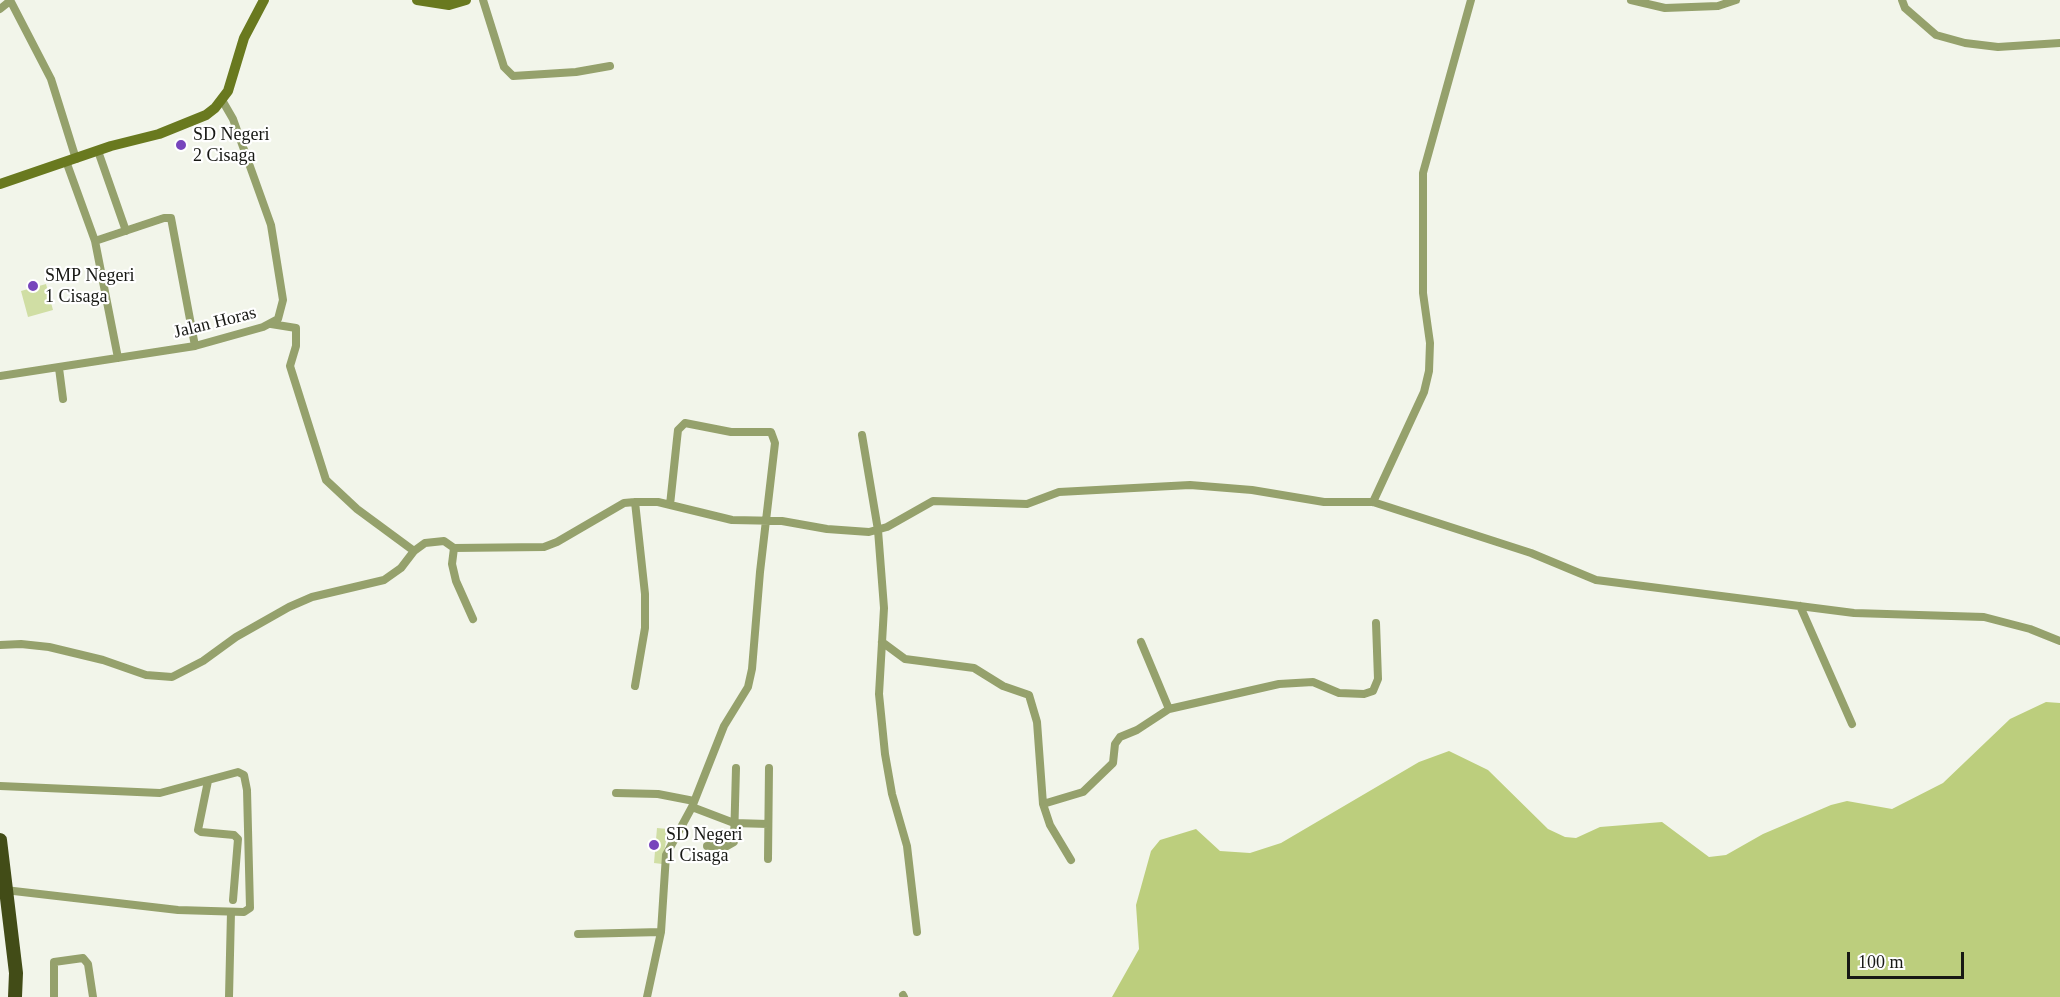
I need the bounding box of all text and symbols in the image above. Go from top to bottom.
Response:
place label: SD Negeri 2 Cisaga [193,124,269,166]
marker: SD Negeri 2 Cisaga [174,138,188,152]
place label: SMP Negeri 1 Cisaga [45,265,134,308]
marker: SMP Negeri 1 Cisaga [26,279,40,293]
street label: Jalan Horas [171,302,259,344]
place label: SD Negeri 1 Cisaga [666,824,742,866]
marker: SD Negeri 1 Cisaga [647,838,661,852]
scale bar [1850,940,1967,978]
text: 100 m [1858,952,1904,972]

